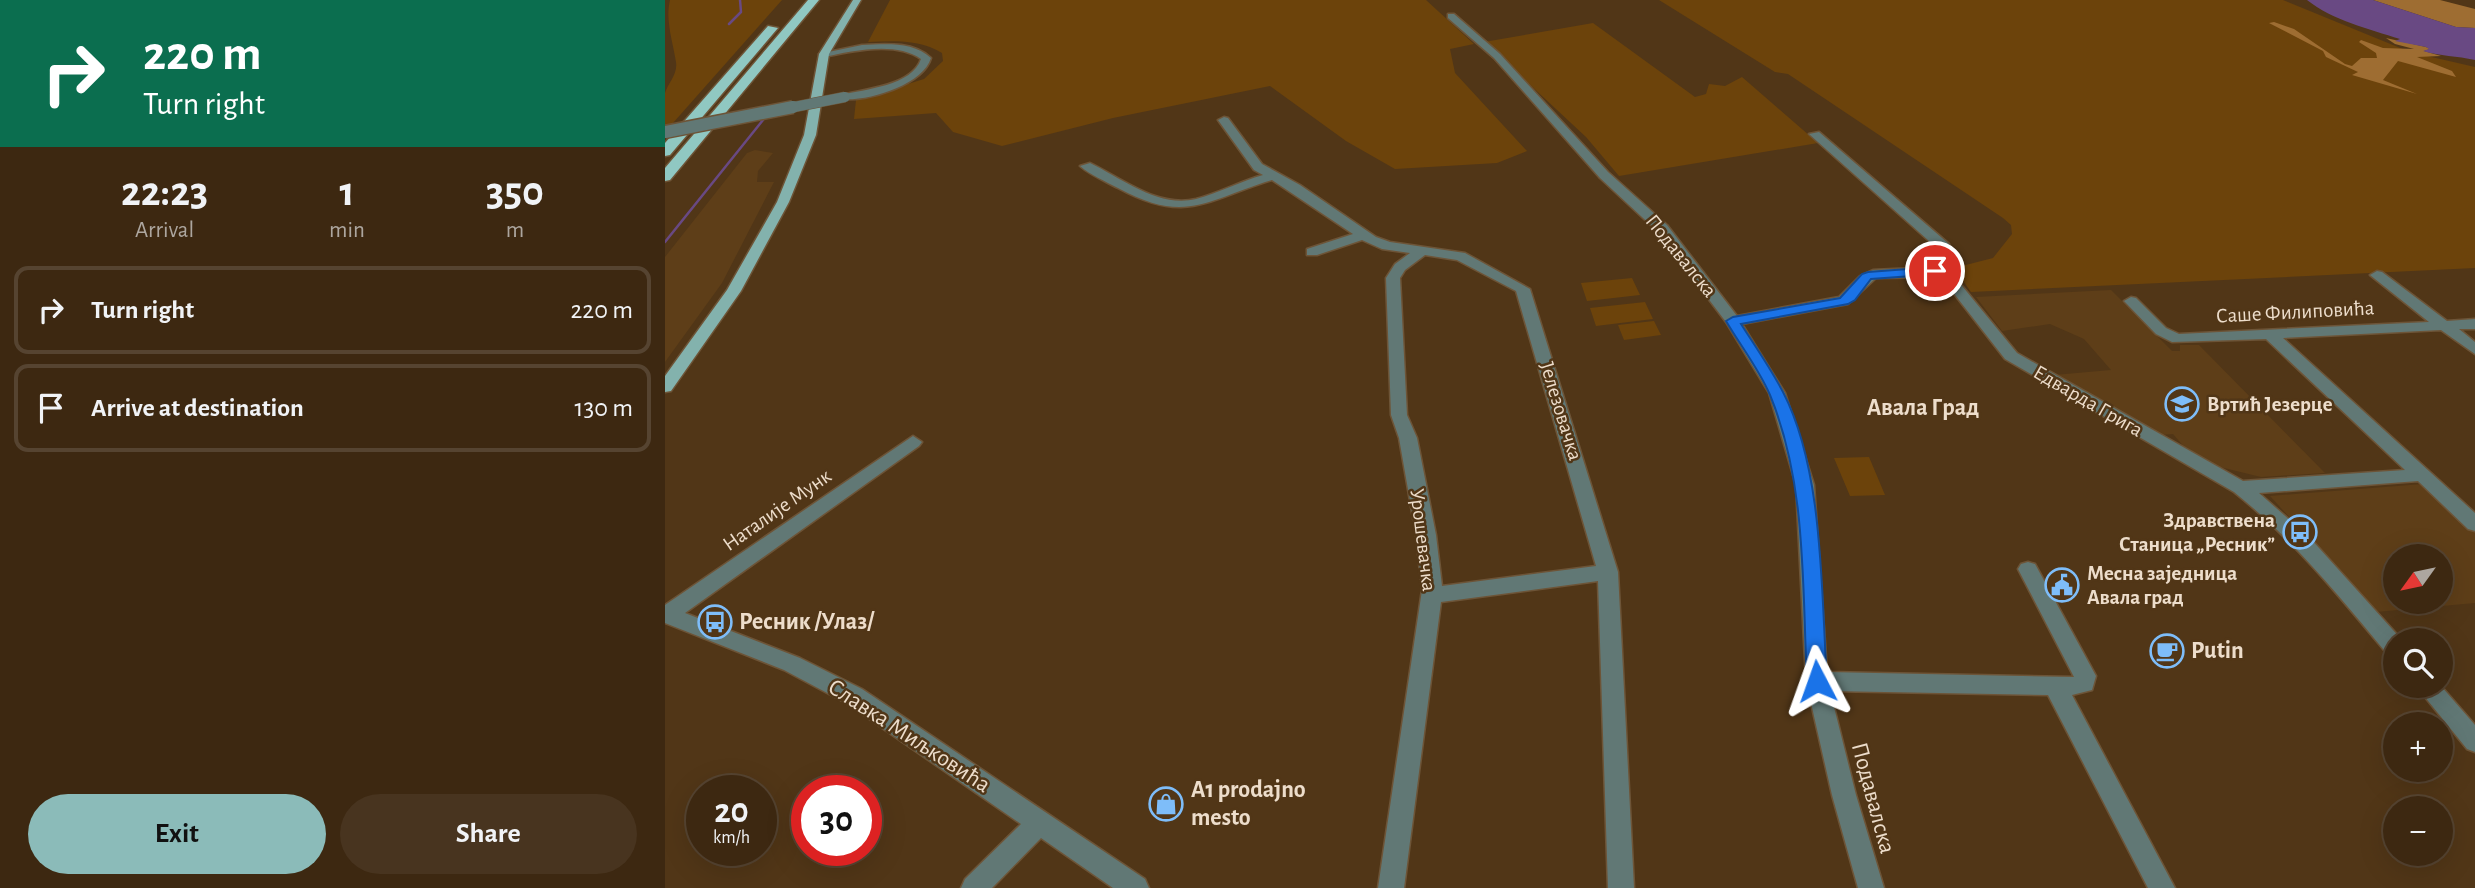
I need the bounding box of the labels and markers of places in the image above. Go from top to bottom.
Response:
pin [1905,241,1965,301]
school or university icon: Вртић Језерце [2163,385,2201,423]
place label: Вртић Језерце [2207,394,2333,415]
place label: Здравствена Станица „Ресник” [2119,510,2275,555]
bus stop icon: Здравствена Станица „Ресник” [2281,513,2319,551]
place label: Месна заједница Авала град [2087,563,2237,608]
public building icon: Месна заједница Авала град [2043,566,2081,604]
bus stop icon: Ресник /Улаз/ [696,603,734,641]
place label: Ресник /Улаз/ [739,610,875,634]
cafe icon: Putin [2148,632,2186,670]
place label: Putin [2191,639,2244,663]
place label: A1 prodajno mesto [1191,778,1306,830]
shop icon: A1 prodajno mesto [1147,785,1185,823]

